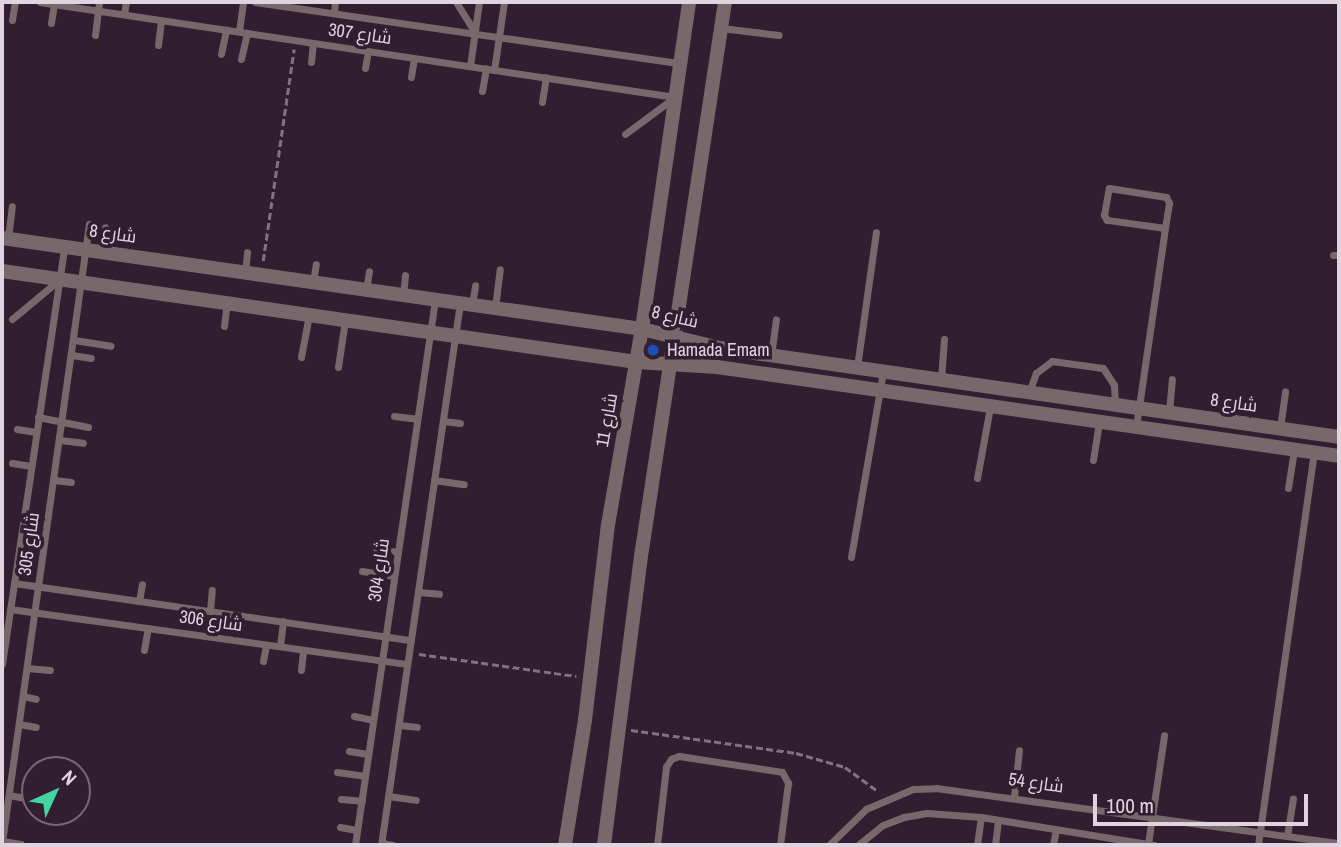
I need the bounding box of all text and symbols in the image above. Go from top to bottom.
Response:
street label: شارع 307 [327,19,393,49]
street label: شارع 8 [88,220,138,248]
street label: شارع 8 [650,301,700,333]
place label: Hamada Emam [667,339,770,361]
marker: Hamada Emam [645,342,661,358]
street label: شارع 8 [1209,389,1259,417]
street label: شارع 11 [592,391,622,449]
street label: شارع 305 [14,511,44,577]
street label: شارع 304 [364,537,394,603]
street label: شارع 306 [178,606,244,636]
north arrow [21,756,91,826]
text: N [56,764,83,791]
street label: شارع 54 [1007,768,1065,798]
scale bar [1096,780,1311,824]
text: 100 m [1106,791,1154,820]

